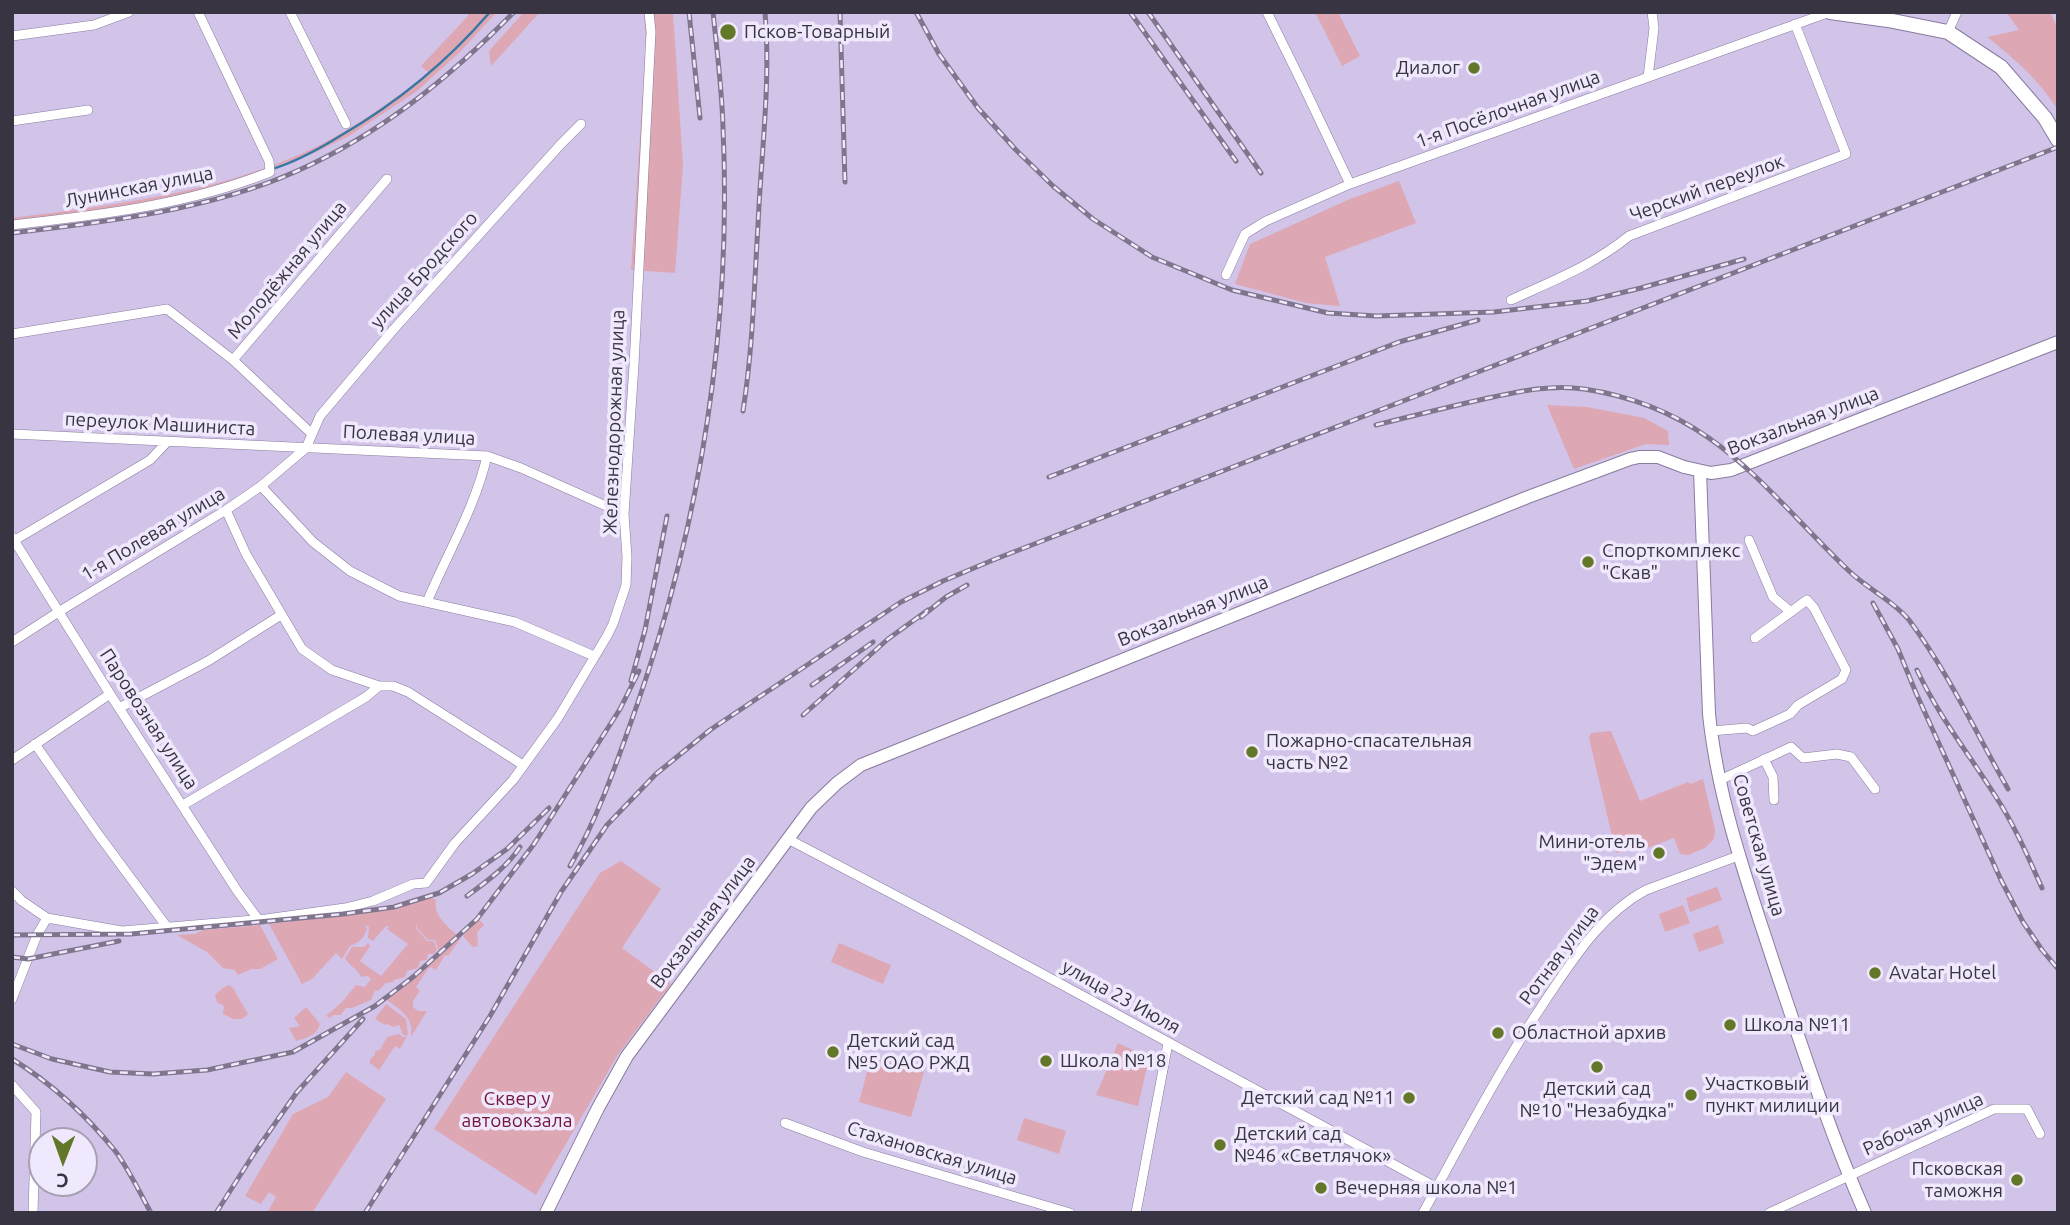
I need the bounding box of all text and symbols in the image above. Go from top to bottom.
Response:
place label: Псков-Товарный [744,21,890,43]
marker: Псков-Товарный [718,22,738,42]
place label: Диалог [1396,57,1460,79]
marker: Диалог [1466,60,1482,76]
street label: 1-я Посёлочная улица [1413,65,1603,153]
street label: Черский переулок [1627,149,1787,227]
street label: Лунинская улица [63,161,215,213]
street label: Молодёжная улица [223,196,351,344]
street label: улица Бродского [365,207,483,333]
street label: Железнодорожная улица [599,309,629,535]
street label: Вокзальная улица [1724,382,1882,460]
street label: переулок Машиниста [64,408,256,440]
street label: Полевая улица [342,420,476,450]
street label: 1-я Полевая улица [77,482,229,586]
place label: Спорткомплекс "Скав" [1602,540,1740,584]
marker: Спорткомплекс "Скав" [1580,554,1596,570]
street label: Вокзальная улица [1114,570,1272,652]
street label: Паровозная улица [95,644,203,794]
place label: Пожарно-спасательная часть №2 [1266,730,1472,774]
marker: Пожарно-спасательная часть №2 [1244,744,1260,760]
street label: Советская улица [1728,771,1790,919]
place label: Мини-отель "Эдем" [1538,831,1645,875]
marker: Мини-отель "Эдем" [1651,845,1667,861]
street label: Вокзальная улица [646,851,760,993]
street label: Ротная улица [1514,901,1604,1009]
street label: улица 23 Июля [1058,955,1184,1039]
place label: Avatar Hotel [1889,962,1996,984]
marker: Avatar Hotel [1867,965,1883,981]
place label: Школа №11 [1744,1014,1851,1036]
marker: Школа №11 [1722,1017,1738,1033]
place label: Областной архив [1512,1022,1666,1044]
marker: Областной архив [1490,1025,1506,1041]
place label: Детский сад №5 ОАО РЖД [847,1030,970,1074]
marker: Детский сад №5 ОАО РЖД [825,1044,841,1060]
place label: Школа №18 [1060,1050,1167,1072]
marker: Школа №18 [1038,1053,1054,1069]
marker: Детский сад №10 "Незабудка" [1589,1059,1605,1075]
place label: Участковый пункт милиции [1705,1073,1840,1117]
place label: Детский сад №10 "Незабудка" [1520,1078,1674,1122]
place label: Детский сад №11 [1241,1087,1395,1109]
marker: Участковый пункт милиции [1683,1087,1699,1103]
street label: Рабочая улица [1859,1087,1987,1161]
park label: Сквер у автовокзала [462,1088,572,1132]
marker: Детский сад №11 [1401,1090,1417,1106]
street label: Стахановская улица [844,1116,1020,1190]
place label: Детский сад №46 «Светлячок» [1234,1123,1391,1167]
north arrow [28,1127,98,1197]
marker: Детский сад №46 «Светлячок» [1212,1137,1228,1153]
place label: Псковская таможня [1911,1158,2003,1202]
text: С [56,1170,69,1192]
marker: Псковская таможня [2009,1172,2025,1188]
place label: Вечерняя школа №1 [1335,1177,1518,1199]
marker: Вечерняя школа №1 [1313,1180,1329,1196]

